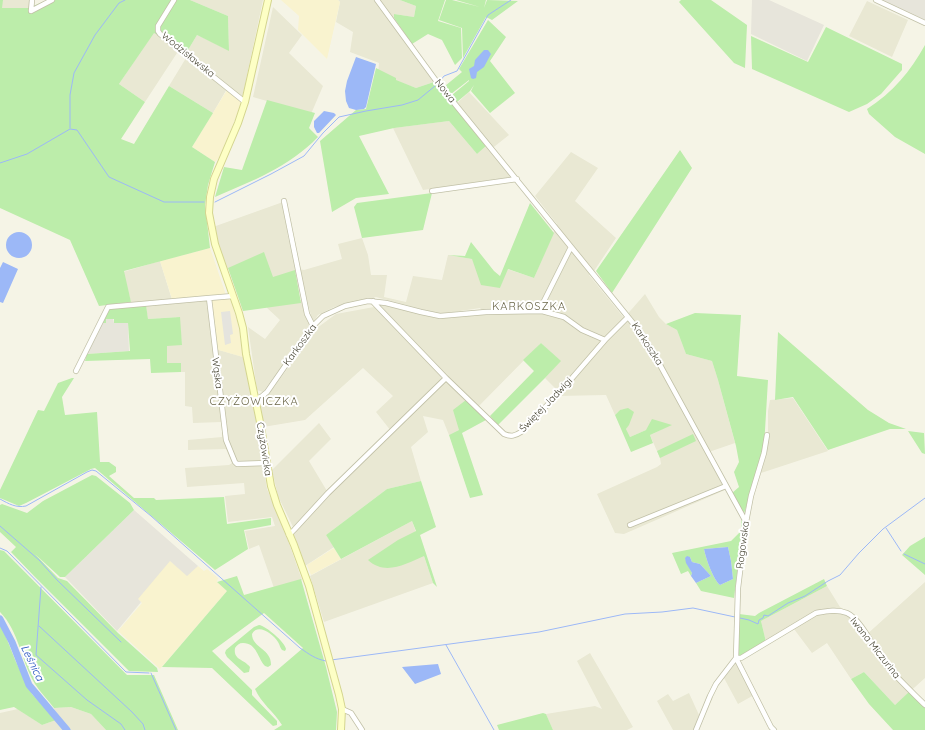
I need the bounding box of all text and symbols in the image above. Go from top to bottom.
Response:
street label: Wodzisławska [159,30,217,80]
street label: Nowa [432,77,458,105]
district label: KARKOSZKA [492,300,566,314]
street label: Karkoszka [629,320,665,368]
street label: Karkoszka [281,322,319,368]
street label: Wąska [209,357,225,389]
street label: Świętej Jadwigi [517,375,575,435]
district label: CZYŻOWICZKA [209,395,299,409]
street label: Czyżowicka [254,421,274,477]
street label: Rogowska [734,520,752,570]
street label: Iwana Miczurina [847,615,903,681]
water label: Leśnica [18,643,46,683]

